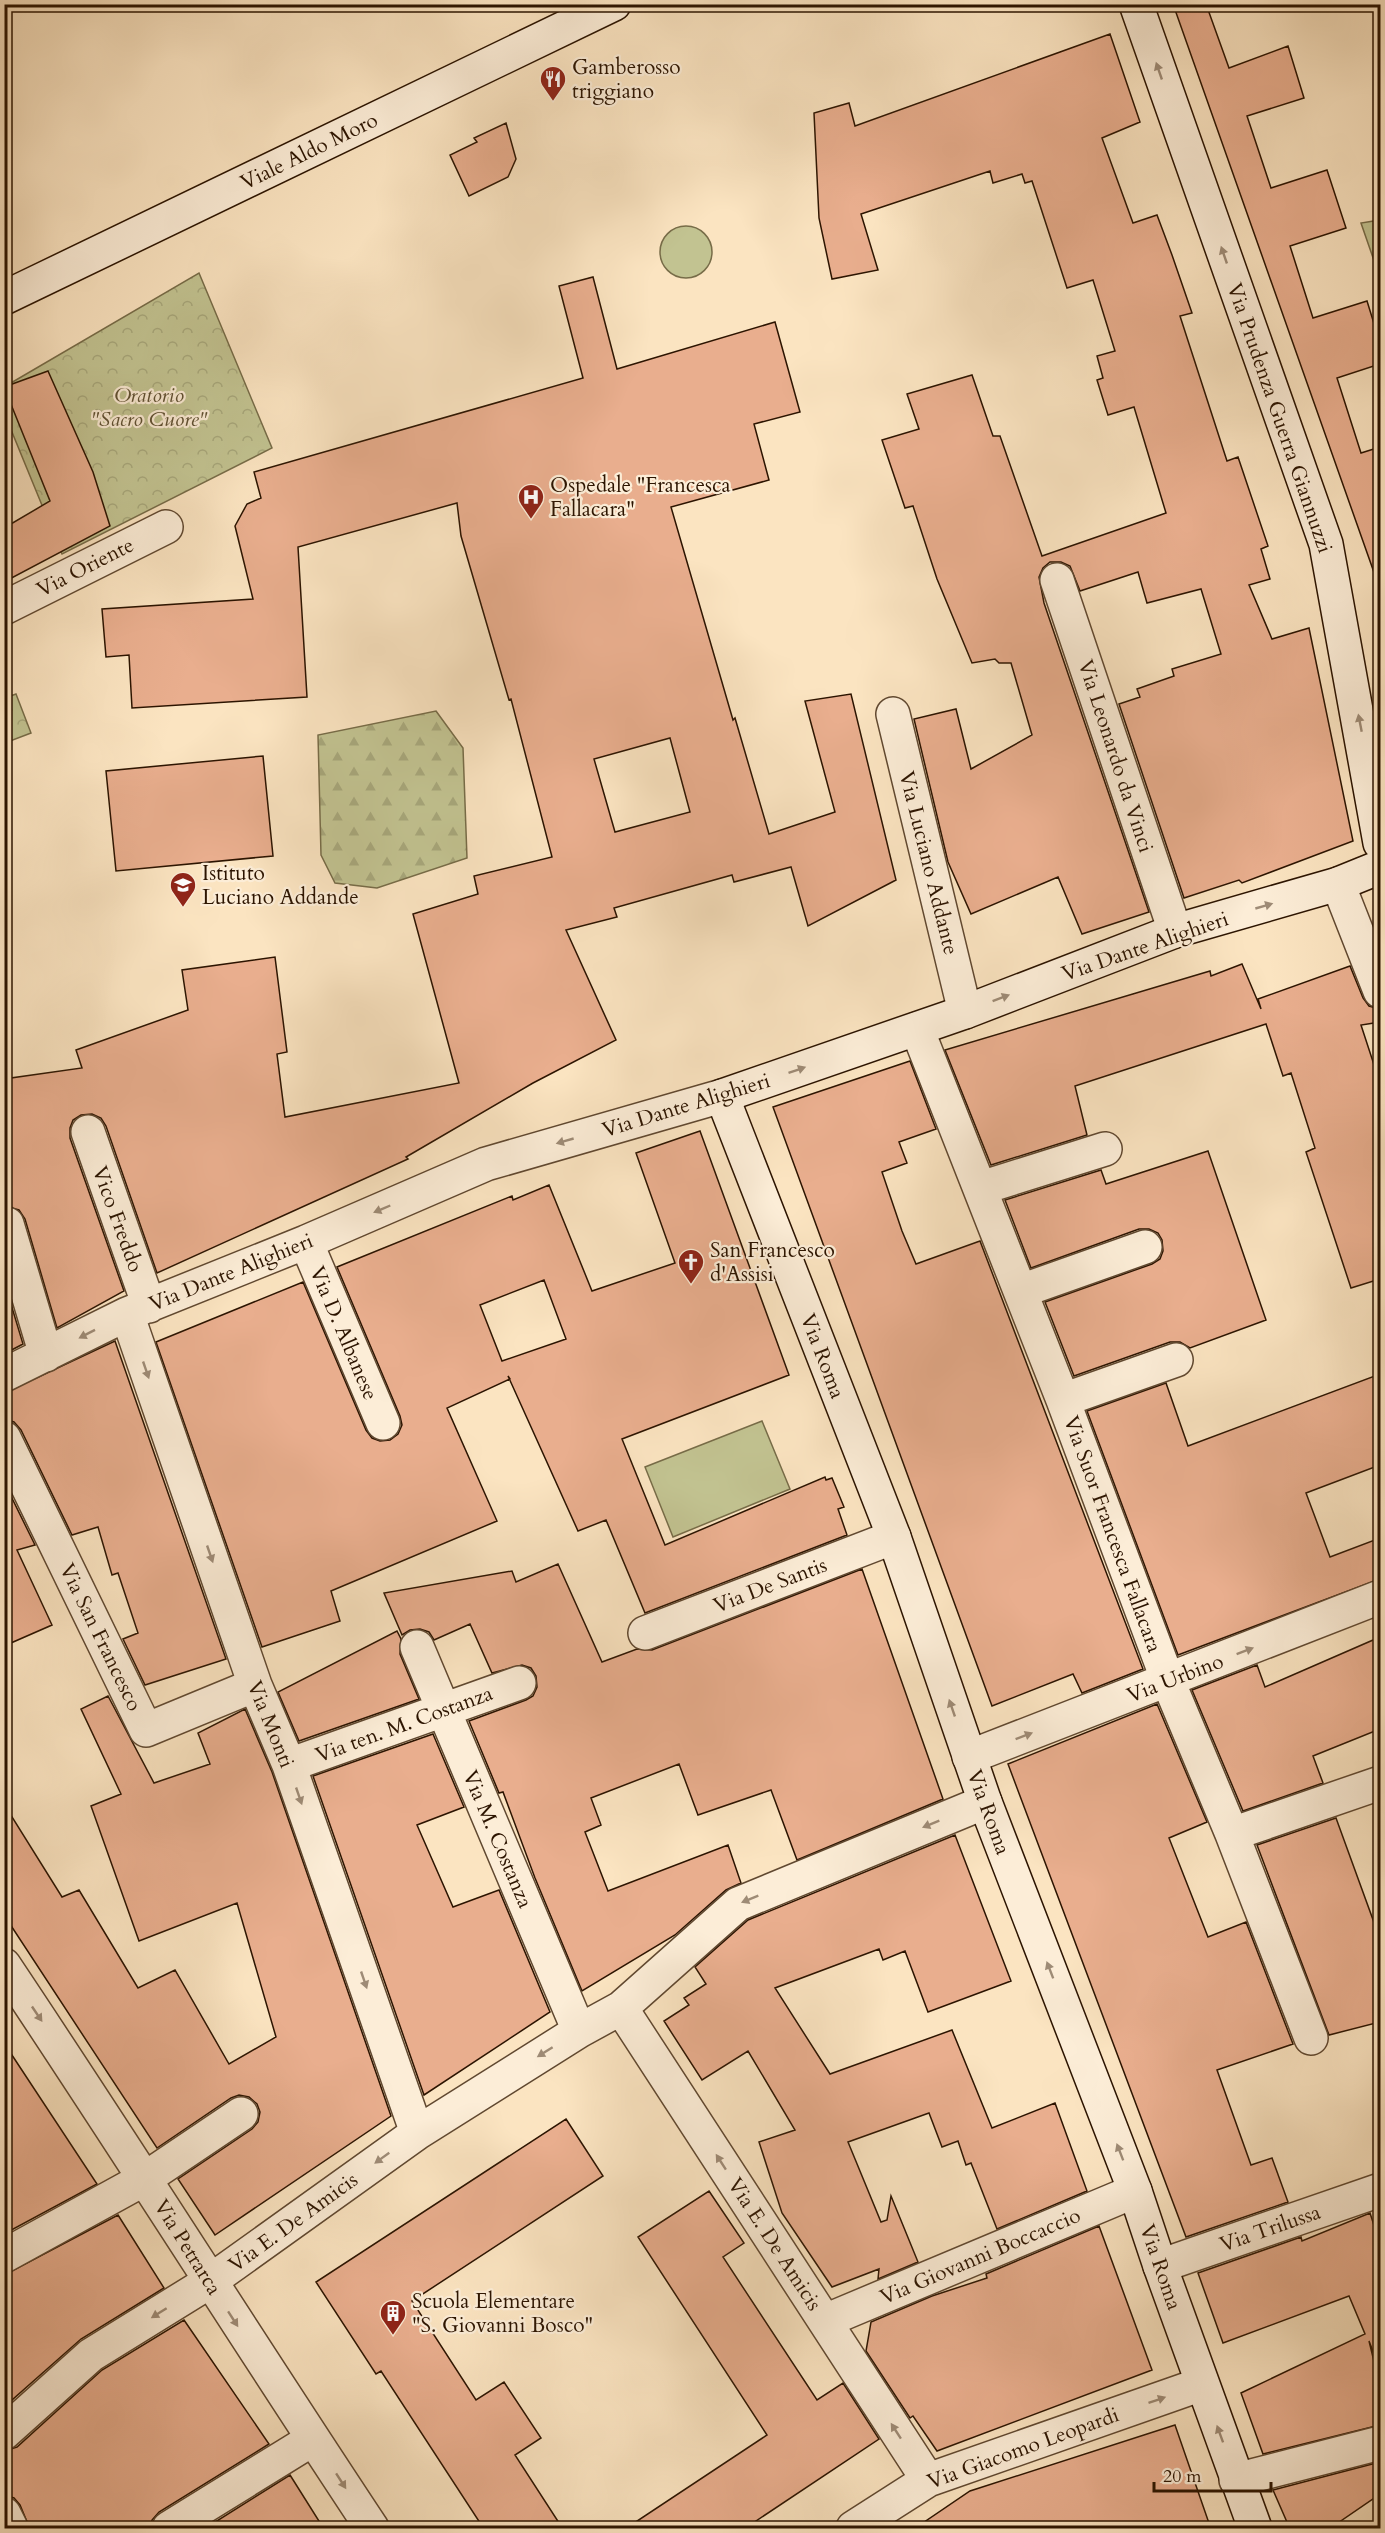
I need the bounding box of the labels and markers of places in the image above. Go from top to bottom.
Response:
place label: Gamberosso triggiano [572,53,681,106]
restaurant icon: Gamberosso triggiano [538,64,568,102]
place label: Ospedale "Francesca Fallacara" [550,471,731,524]
hospital icon: Ospedale "Francesca Fallacara" [516,482,546,520]
place label: Istituto Luciano Addande [202,859,359,912]
school or university icon: Istituto Luciano Addande [168,870,198,908]
place label: San Francesco d'Assisi [710,1236,835,1289]
church icon: San Francesco d'Assisi [676,1247,706,1285]
place label: Scuola Elementare "S. Giovanni Bosco" [412,2287,593,2340]
building icon: Scuola Elementare "S. Giovanni Bosco" [378,2298,408,2336]

